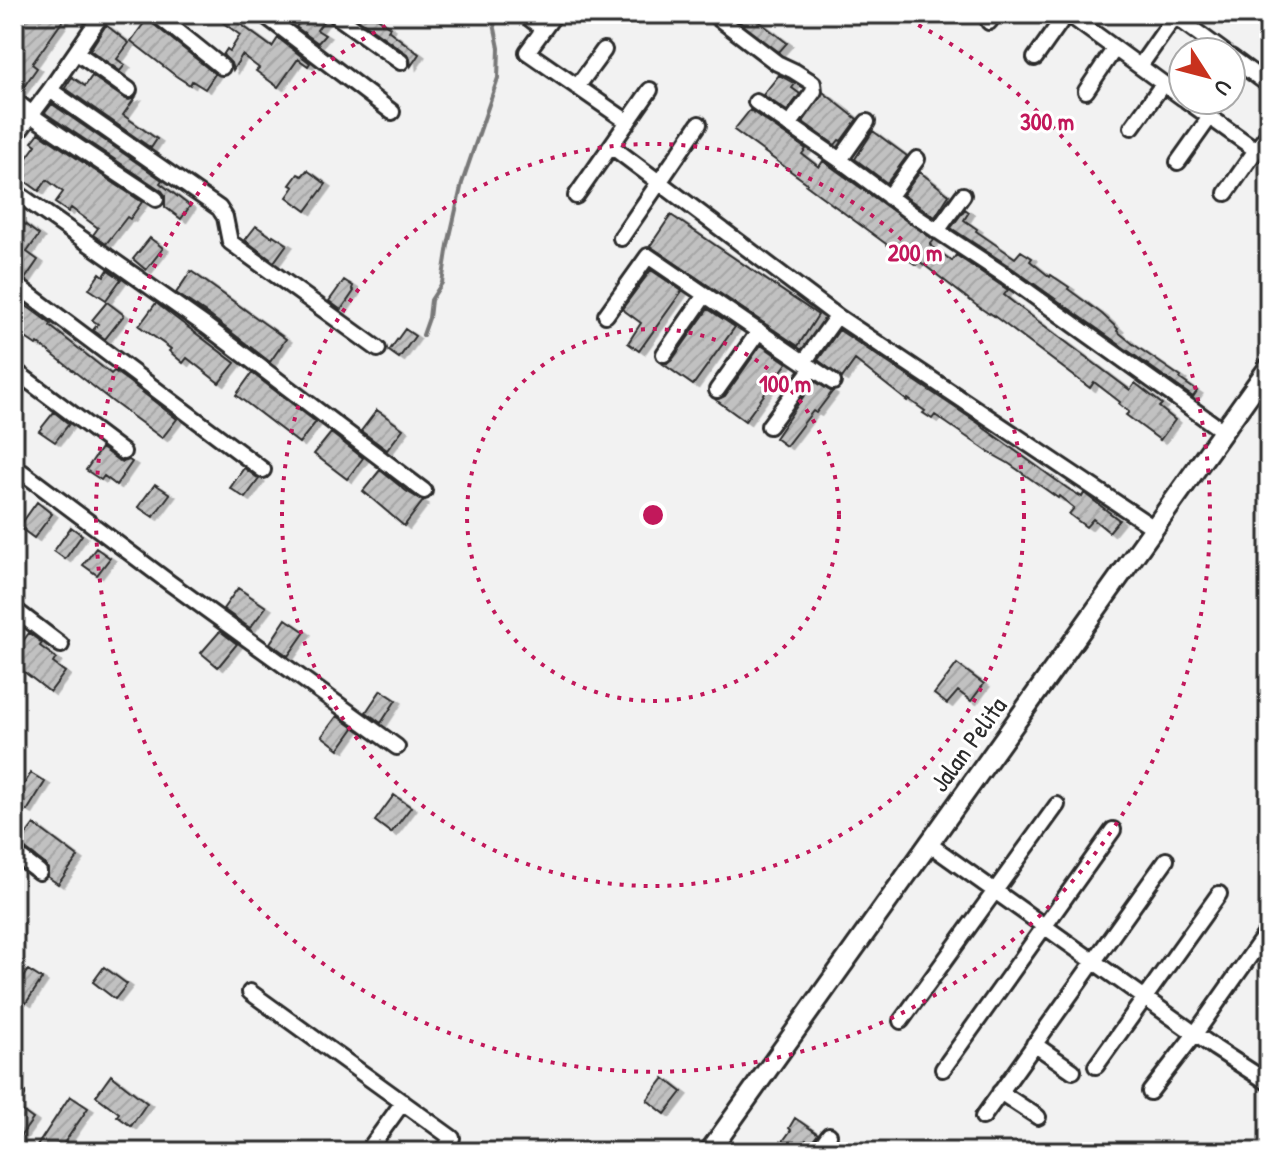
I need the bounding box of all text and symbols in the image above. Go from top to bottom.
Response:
north arrow [1167,36,1247,116]
text: U [1207,74,1239,101]
text: 300 m [1020,105,1074,137]
text: 200 m [888,236,942,268]
text: 100 m [759,367,811,399]
centre of rings [639,501,667,529]
street label: Jalan Pelita [922,689,1014,799]

